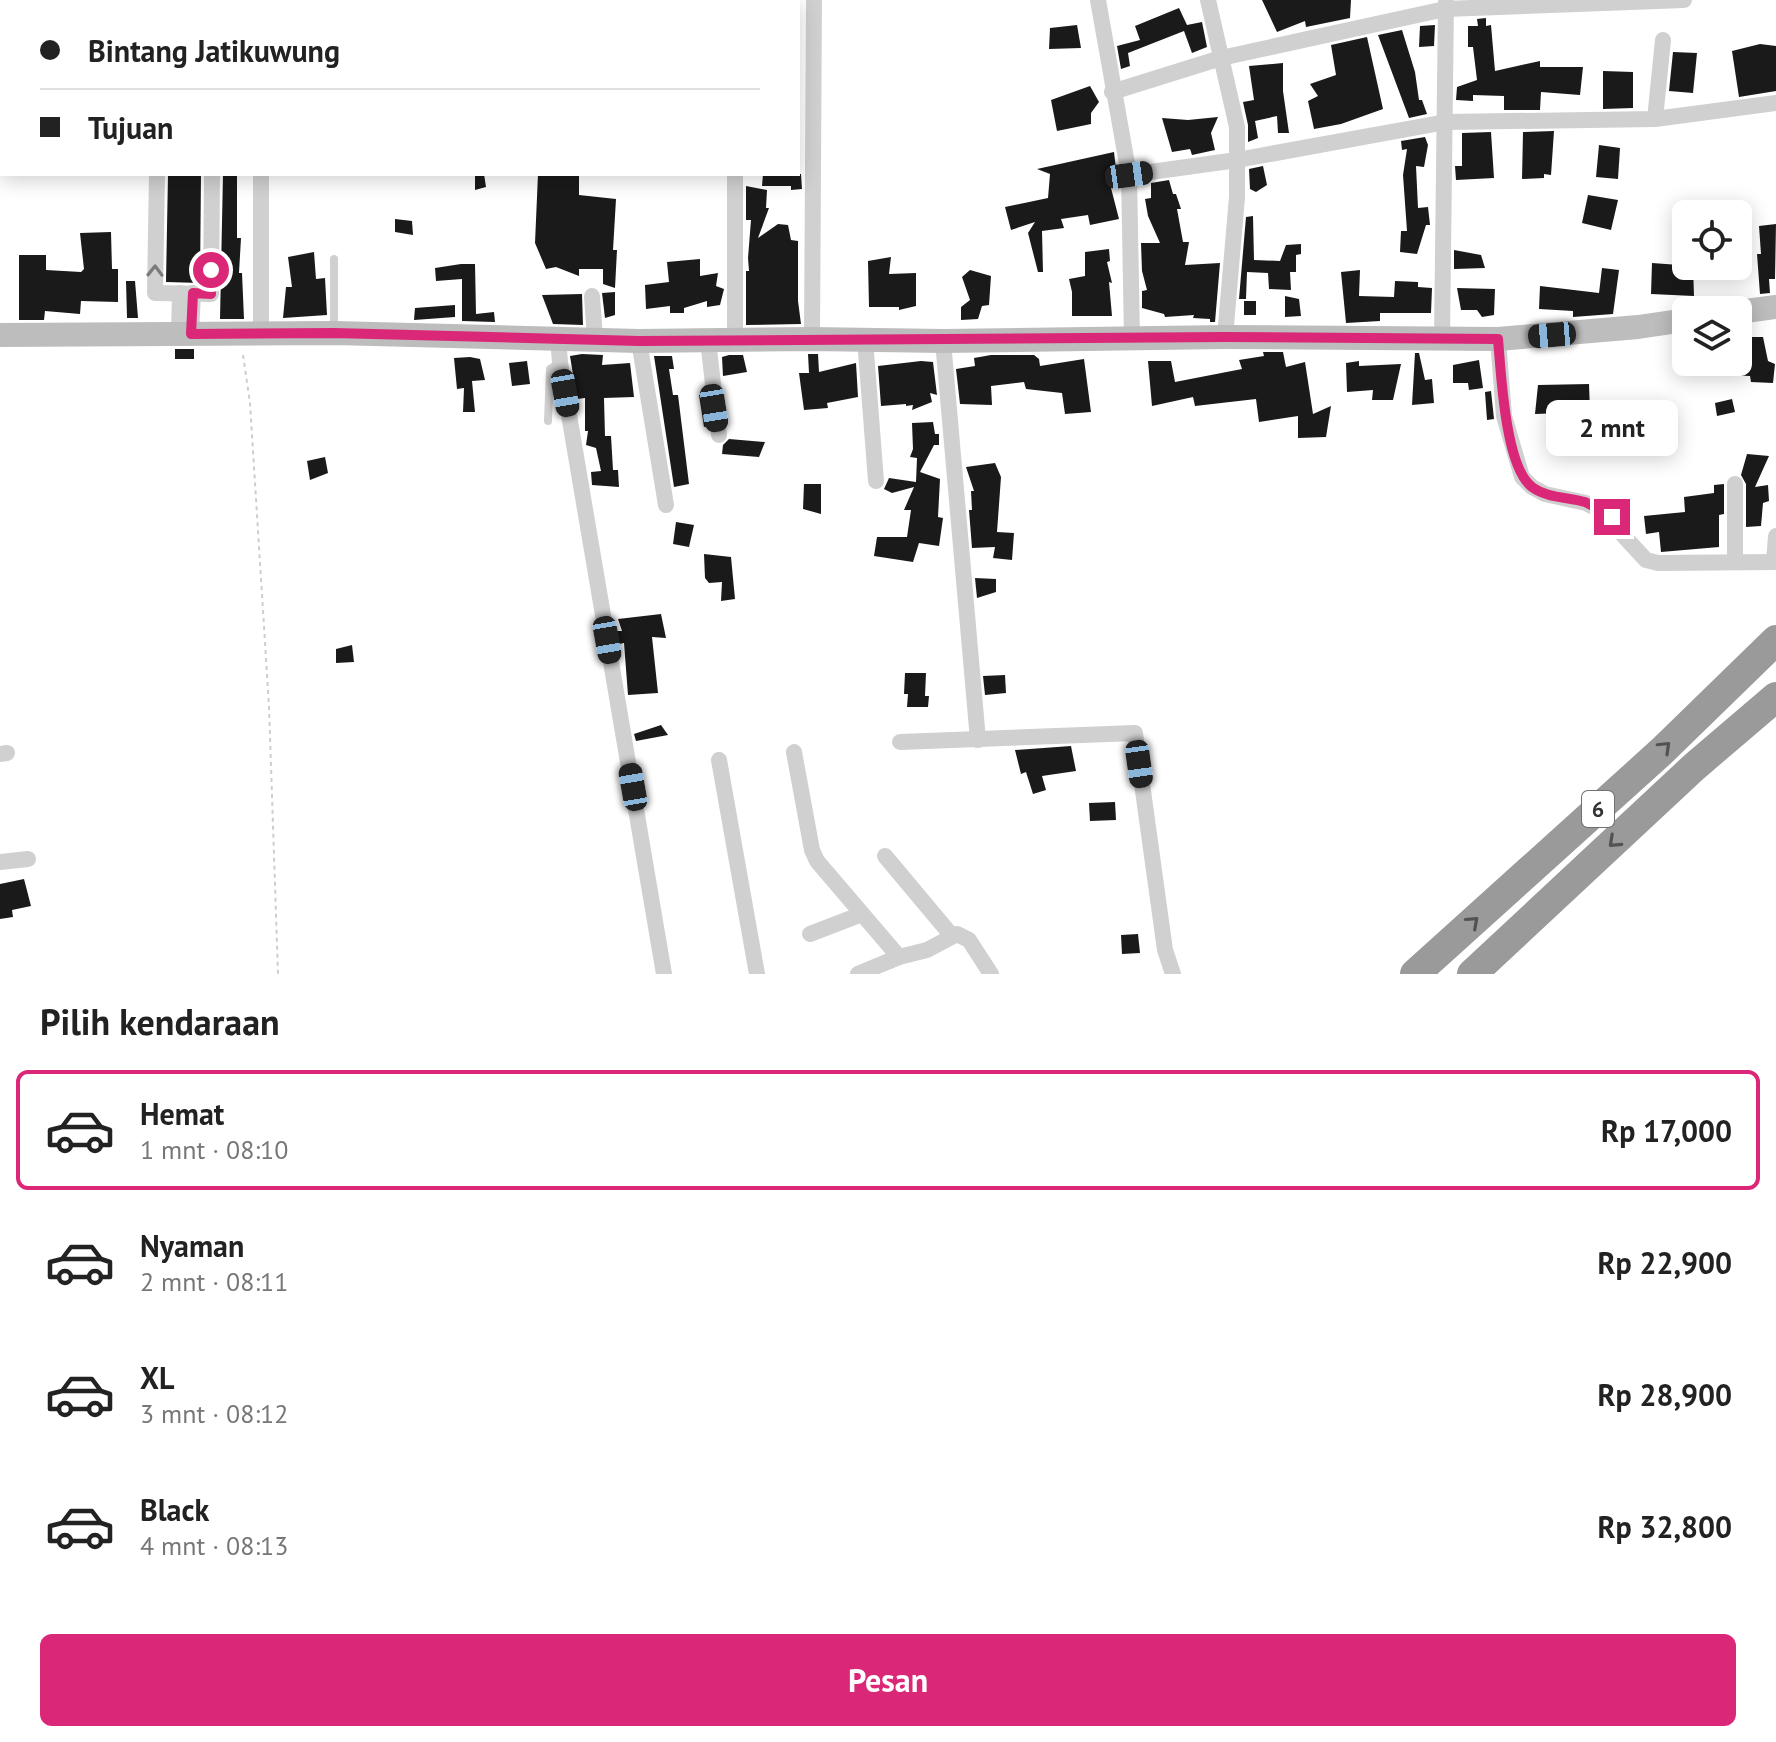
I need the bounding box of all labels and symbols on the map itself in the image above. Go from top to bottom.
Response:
car [1104,160,1154,190]
route start [193,252,229,288]
one-way arrow [146,264,164,277]
car [1527,321,1577,349]
car [549,367,581,419]
car [698,382,730,434]
callout: 2 mnt [1546,401,1678,457]
route end [1594,499,1630,535]
car [591,614,623,666]
car [1124,739,1154,789]
one-way arrow [1656,742,1670,757]
car [617,761,649,813]
road number: 6 [1582,791,1614,827]
one-way arrow [1608,833,1623,847]
one-way arrow [1464,917,1478,932]

